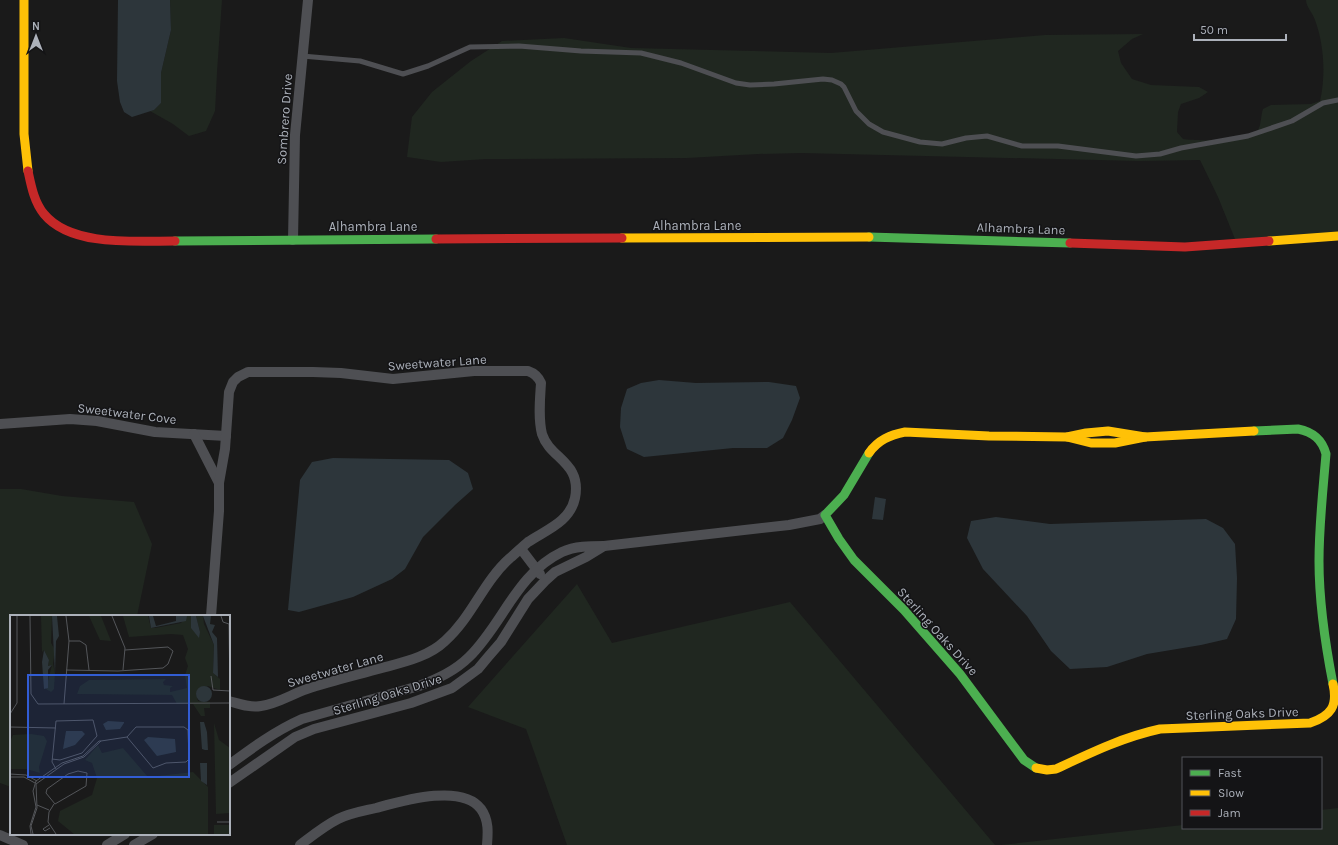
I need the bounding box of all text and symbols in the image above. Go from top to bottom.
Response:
north arrow [16,16,56,56]
scale bar [1194,16,1286,42]
text: N [32,20,40,33]
text: 50 m [1200,23,1228,37]
street label: Sombrero Drive [274,73,295,165]
street label: Alhambra Lane [653,218,742,233]
street label: Alhambra Lane [329,219,418,234]
street label: Alhambra Lane [976,219,1066,238]
street label: Sweetwater Lane [387,352,487,373]
street label: Sweetwater Cove [77,400,178,427]
street label: Sterling Oaks Drive [894,584,981,679]
inset map [10,615,230,835]
street label: Sweetwater Lane [285,649,385,690]
street label: Sterling Oaks Drive [331,671,444,718]
street label: Sterling Oaks Drive [1185,704,1299,723]
legend [1182,757,1322,829]
text: Fast [1218,766,1242,780]
text: Slow [1218,786,1244,800]
text: Jam [1218,806,1241,820]

